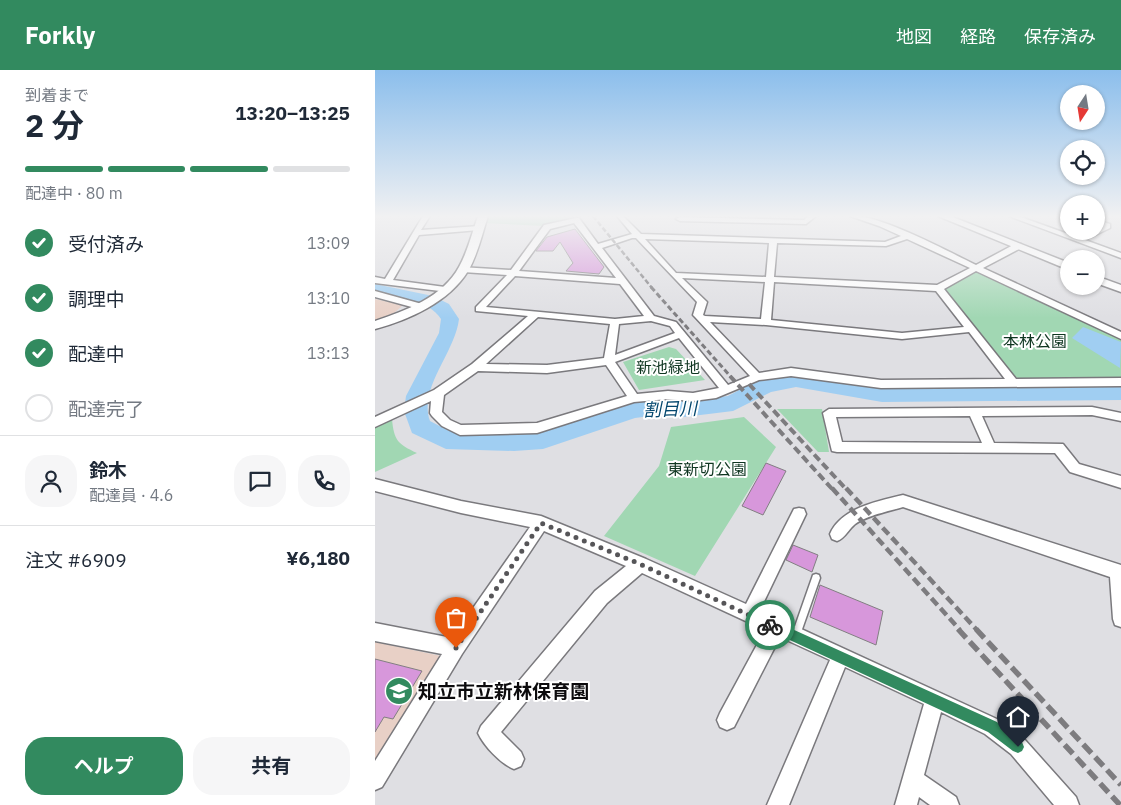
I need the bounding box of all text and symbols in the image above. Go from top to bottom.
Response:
text: Forkly [25,19,95,51]
text: 地図 [896,25,932,48]
text: 経路 [960,25,996,48]
text: 保存済み [1024,25,1096,48]
text: 到着まで [25,85,89,105]
north arrow [1060,85,1105,130]
map controls [1060,85,1105,295]
text: 13:20–13:25 [235,101,350,125]
text: 2 分 [25,104,84,146]
button: locate [1060,140,1105,185]
text: 配達中 · 80 m [25,183,123,203]
button: + [1060,195,1105,240]
icon: check [25,229,53,257]
text: 受付済み [68,232,144,256]
text: 13:09 [307,233,350,253]
button: − [1060,250,1105,295]
icon: check [25,284,53,312]
text: 調理中 [68,287,125,311]
text: 13:10 [307,288,350,308]
park label: 本林公園 [1003,331,1067,351]
icon: check [25,339,53,367]
text: 配達中 [68,342,125,366]
text: 13:13 [307,343,350,363]
park label: 新池緑地 [636,357,700,377]
water label: 割目川 [643,396,699,421]
text: 配達完了 [68,397,144,421]
button: person [25,455,77,507]
button: chat [234,455,286,507]
button: phone [298,455,350,507]
text: 鈴木 [89,458,127,482]
park label: 東新切公園 [667,459,747,479]
text: 配達員 · 4.6 [89,485,173,505]
text: ¥6,180 [286,546,350,570]
text: 注文 #6909 [25,548,127,572]
pin [435,597,477,648]
courier [745,600,795,650]
icon: bag [442,604,470,632]
icon: bike [756,611,784,639]
school or university icon: 知立市立新林保育園 [384,676,414,706]
place label: 知立市立新林保育園 [418,679,589,703]
pin [997,696,1039,747]
icon: home [1004,703,1032,731]
button: ヘルプ [25,737,183,795]
button: 共有 [193,737,350,795]

